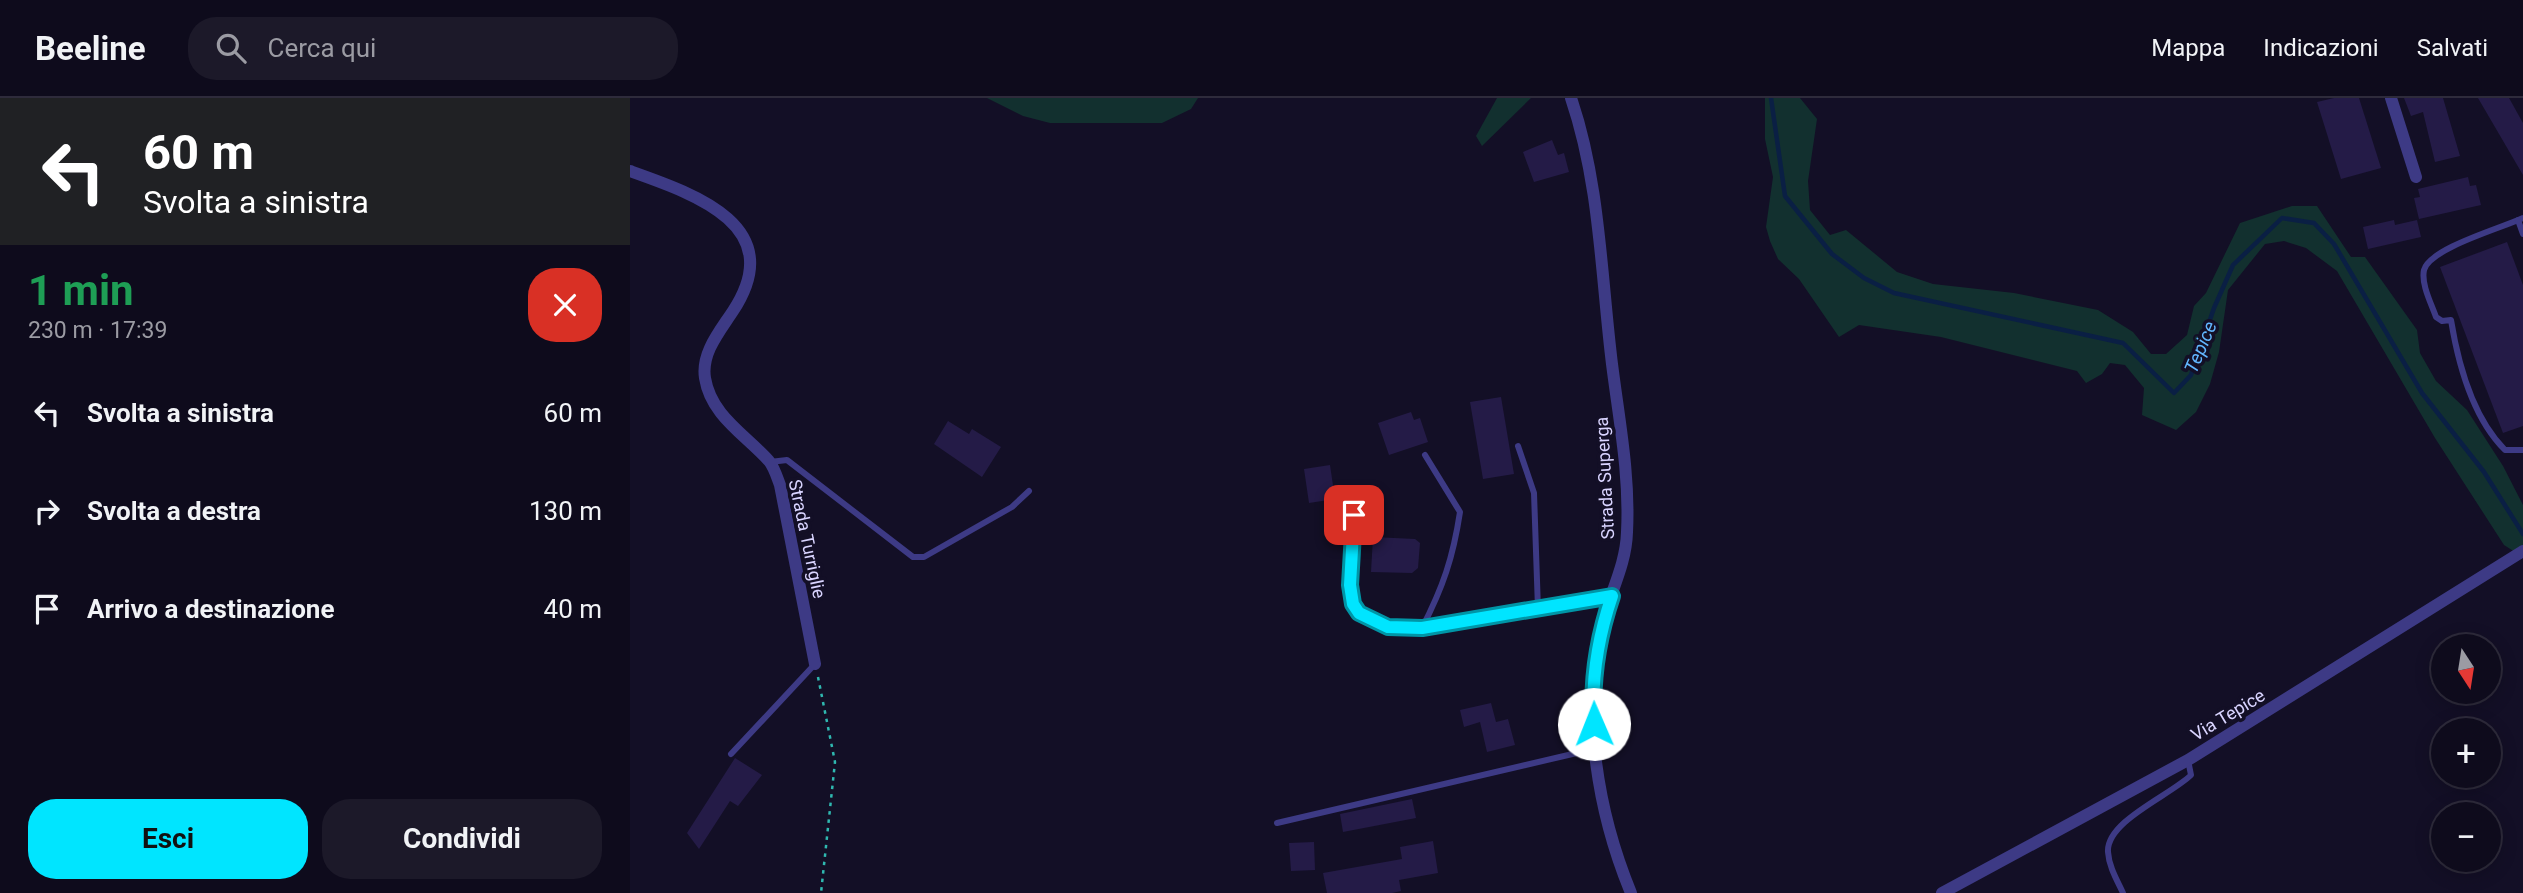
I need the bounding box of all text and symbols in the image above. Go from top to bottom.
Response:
search box [188,17,678,80]
text: Beeline [35,29,146,68]
icon: search [212,29,250,67]
text: Cerca qui [268,33,376,63]
text: Mappa [2151,34,2225,62]
text: Indicazioni [2263,34,2379,62]
text: Salvati [2417,34,2488,62]
text: 60 m [143,124,254,181]
icon: left [28,126,119,217]
text: Svolta a sinistra [143,183,369,221]
text: 1 min [28,266,134,315]
button: close [528,268,602,342]
text: 230 m · 17:39 [28,317,167,344]
water label: Tepice [2179,318,2222,377]
icon: left [28,394,66,432]
text: Svolta a sinistra [87,398,274,428]
text: 60 m [544,398,602,428]
street label: Strada Superga [1591,416,1618,540]
street label: Strada Turriglie [785,478,830,600]
pin [1324,485,1384,545]
icon: right [28,492,66,530]
text: Svolta a destra [87,496,261,526]
text: 130 m [529,496,602,526]
icon: arrive [1335,496,1373,534]
icon: arrive [28,590,66,628]
text: Arrivo a destinazione [87,594,334,624]
text: 40 m [544,594,602,624]
north arrow [2431,634,2501,704]
map controls [2431,634,2501,872]
street label: Via Tepice [2187,684,2269,745]
position arrow [1557,687,1631,761]
button: + [2431,718,2501,788]
button: Esci [28,799,308,879]
button: Condividi [322,799,602,879]
button: − [2431,802,2501,872]

